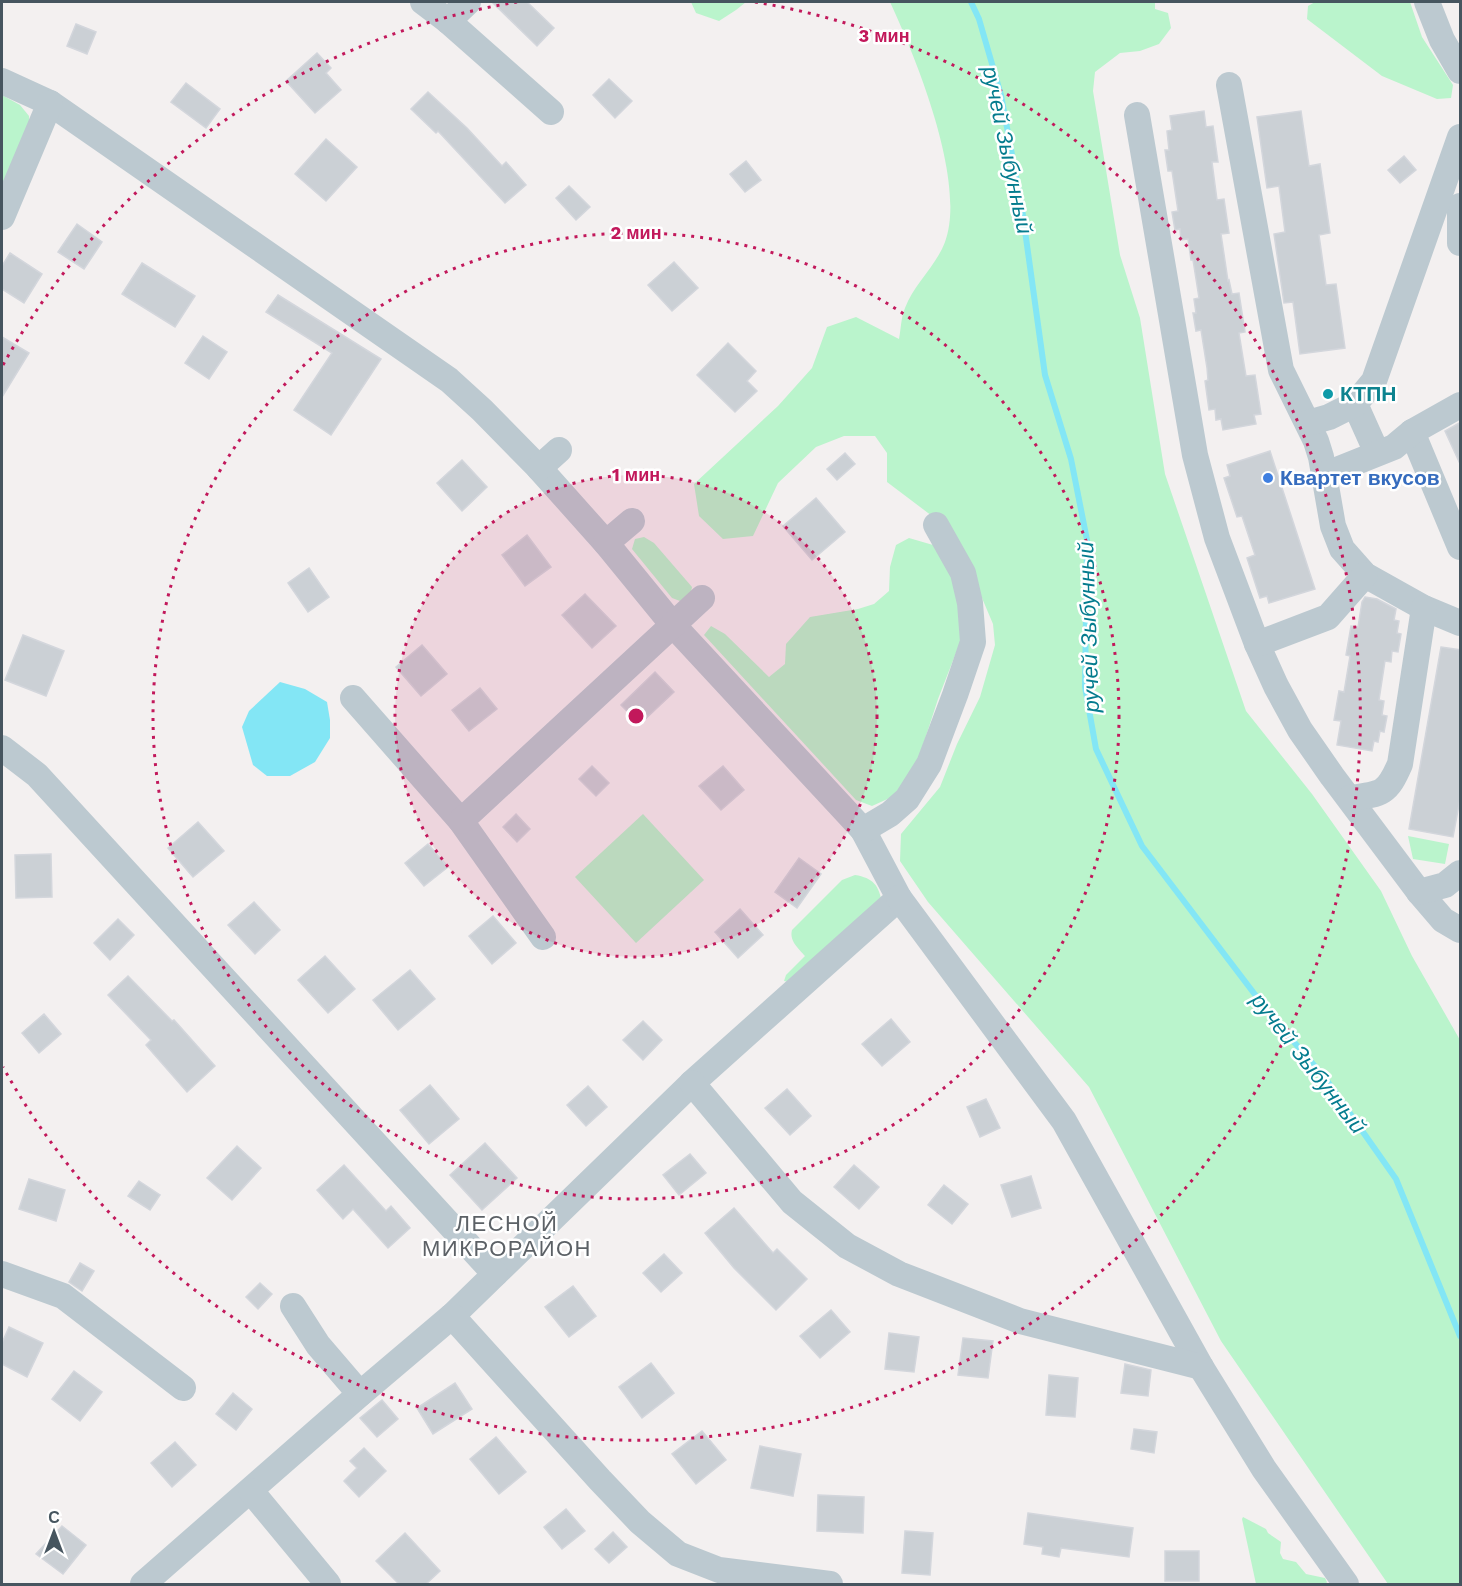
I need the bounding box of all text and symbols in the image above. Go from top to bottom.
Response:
text: 3 мин [858,25,910,46]
water label: ручей Зыбунный [977,63,1038,236]
text: 2 мин [610,222,662,243]
place label: КТПН [1340,381,1396,406]
marker: КТПН [1321,387,1335,401]
text: 1 мин [612,464,660,485]
place label: Квартет вкусов [1280,465,1440,490]
marker: Квартет вкусов [1261,471,1275,485]
water label: ручей Зыбунный [1073,541,1104,714]
centre of rings [626,706,646,726]
water label: ручей Зыбунный [1246,987,1371,1138]
district label: ЛЕСНОЙ МИКРОРАЙОН [422,1211,592,1261]
north arrow [24,1502,84,1562]
text: С [48,1508,60,1527]

